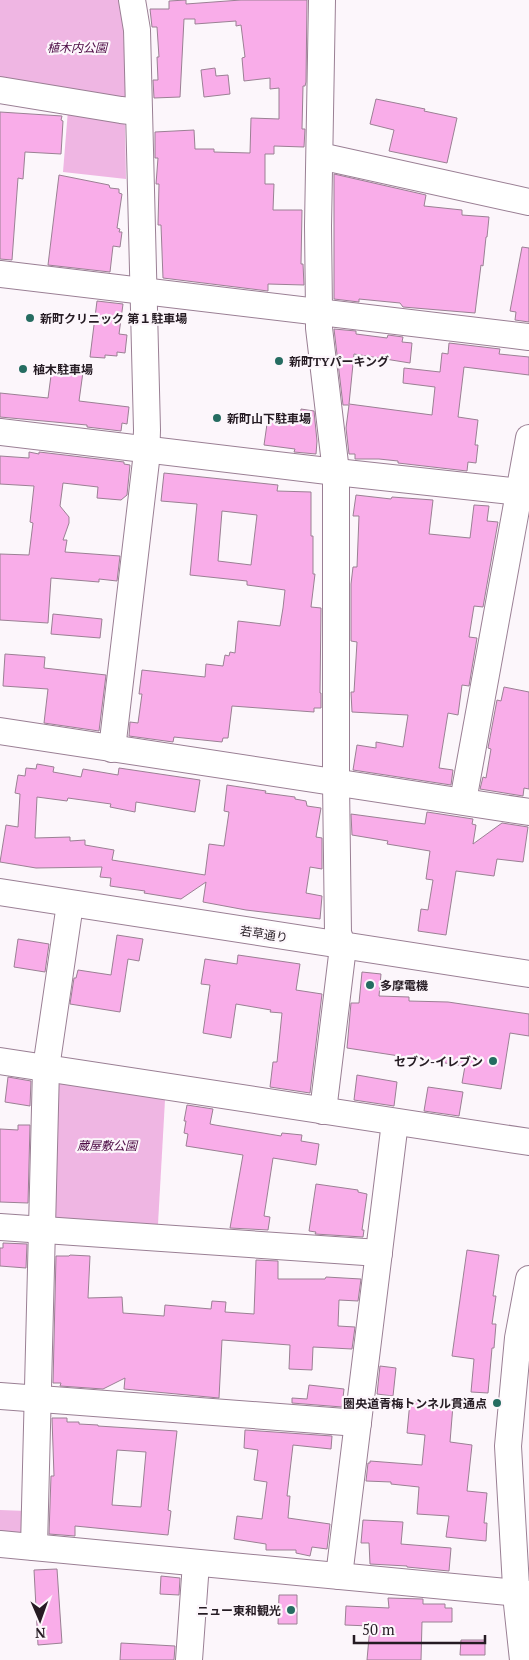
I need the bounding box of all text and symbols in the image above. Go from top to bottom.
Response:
park label: 植木内公園 [47,40,109,55]
place label: 新町クリニック 第１駐車場 [40,311,187,326]
marker: 新町クリニック 第１駐車場 [24,312,36,324]
place label: 新町TYパーキング [289,354,389,369]
marker: 新町TYパーキング [273,355,285,367]
place label: 植木駐車場 [33,362,93,377]
marker: 植木駐車場 [17,363,29,375]
place label: 新町山下駐車場 [227,411,311,426]
marker: 新町山下駐車場 [211,412,223,424]
street label: 若草通り [239,923,289,945]
place label: 多摩電機 [380,978,428,993]
marker: 多摩電機 [364,979,376,991]
place label: セブン-イレブン [394,1054,483,1069]
marker: セブン-イレブン [487,1055,499,1067]
park label: 蔵屋敷公園 [77,1138,139,1153]
place label: 圏央道青梅トンネル貫通点 [343,1396,487,1411]
marker: 圏央道青梅トンネル貫通点 [491,1397,503,1409]
north arrow [15,1595,65,1645]
place label: ニュー東和観光 [197,1603,281,1618]
marker: ニュー東和観光 [285,1604,297,1616]
scale bar [354,1612,485,1644]
text: 50 m [362,1619,395,1639]
text: N [34,1624,46,1643]

